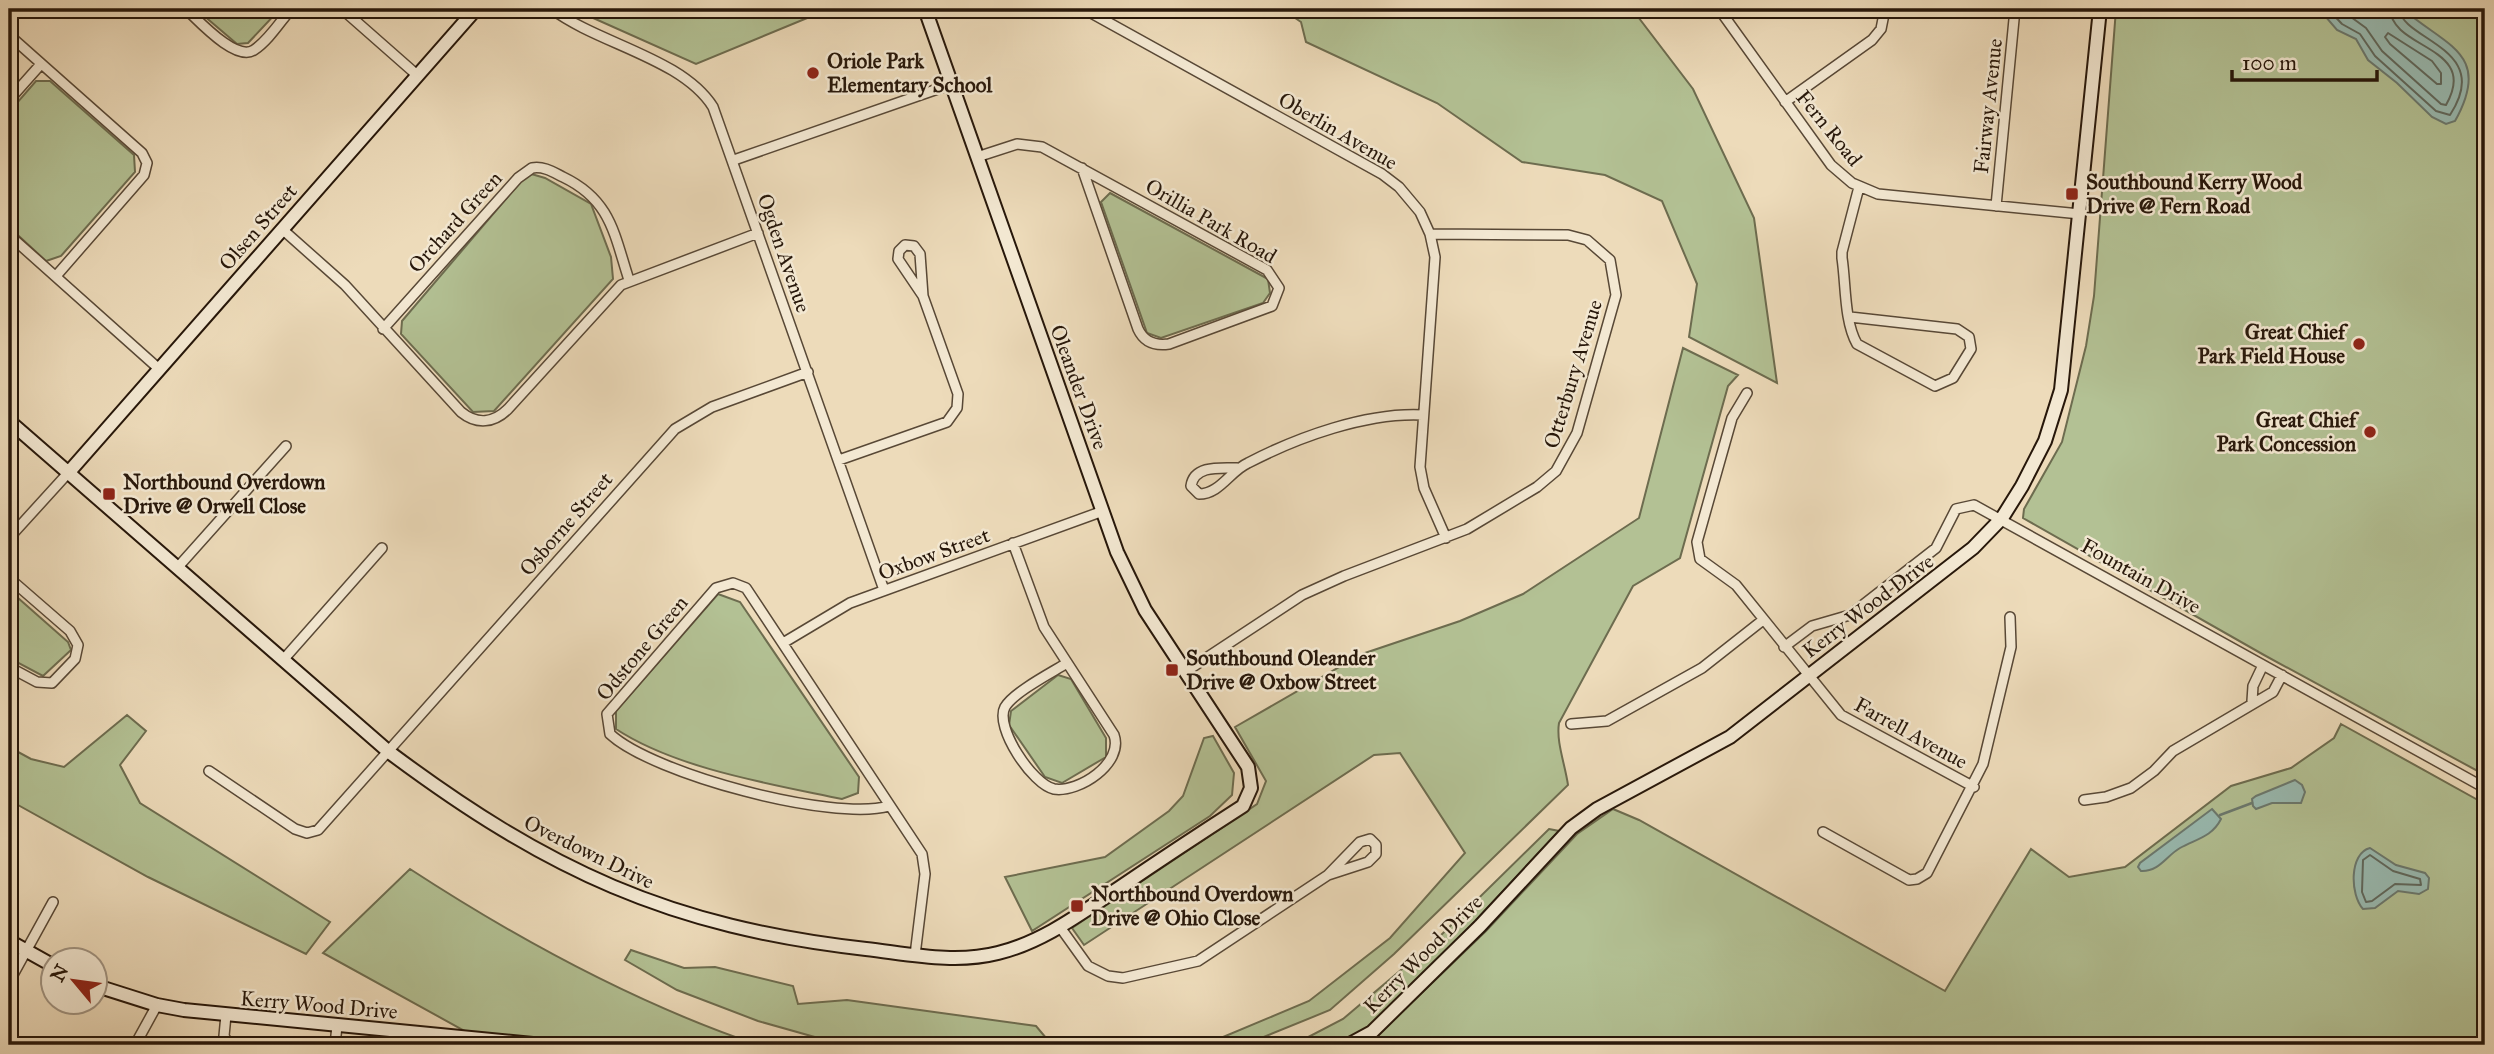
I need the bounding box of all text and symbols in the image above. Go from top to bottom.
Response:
street label: Fairway Avenue [1968,37,2008,175]
scale bar [2232,38,2377,82]
place label: Oriole Park Elementary School [827,48,993,98]
text: 100 m [2242,50,2297,76]
marker: Oriole Park Elementary School [805,65,821,81]
street label: Fern Road [1790,85,1868,172]
street label: Oberlin Avenue [1274,86,1402,176]
street label: Orchard Green [403,166,507,278]
place label: Southbound Kerry Wood Drive @ Fern Road [2086,169,2303,219]
street label: Orillia Park Road [1141,173,1282,269]
street label: Olsen Street [213,178,303,276]
marker: Southbound Kerry Wood Drive @ Fern Road [2064,186,2080,202]
street label: Ogden Avenue [752,190,817,316]
street label: Otterbury Avenue [1538,296,1608,451]
place label: Great Chief Park Field House [2197,319,2349,369]
street label: Oleander Drive [1044,321,1114,453]
marker: Great Chief Park Field House [2351,336,2367,352]
place label: Great Chief Park Concession [2216,407,2360,457]
marker: Great Chief Park Concession [2362,424,2378,440]
street label: Osborne Street [514,466,619,581]
place label: Northbound Overdown Drive @ Orwell Close [123,469,326,519]
marker: Northbound Overdown Drive @ Orwell Close [101,486,117,502]
street label: Oxbow Street [875,522,994,586]
street label: Fountain Drive [2077,532,2206,620]
street label: Kerry Wood Drive [1797,548,1939,664]
street label: Odstone Green [591,590,693,706]
place label: Southbound Oleander Drive @ Oxbow Street [1186,645,1377,695]
marker: Southbound Oleander Drive @ Oxbow Street [1164,662,1180,678]
street label: Farrell Avenue [1850,691,1972,775]
street label: Overdown Drive [520,809,659,895]
place label: Northbound Overdown Drive @ Ohio Close [1091,881,1294,931]
street label: Kerry Wood Drive [1358,889,1488,1019]
marker: Northbound Overdown Drive @ Ohio Close [1069,898,1085,914]
north arrow [38,946,108,1016]
text: N [46,960,74,986]
street label: Kerry Wood Drive [239,985,399,1025]

